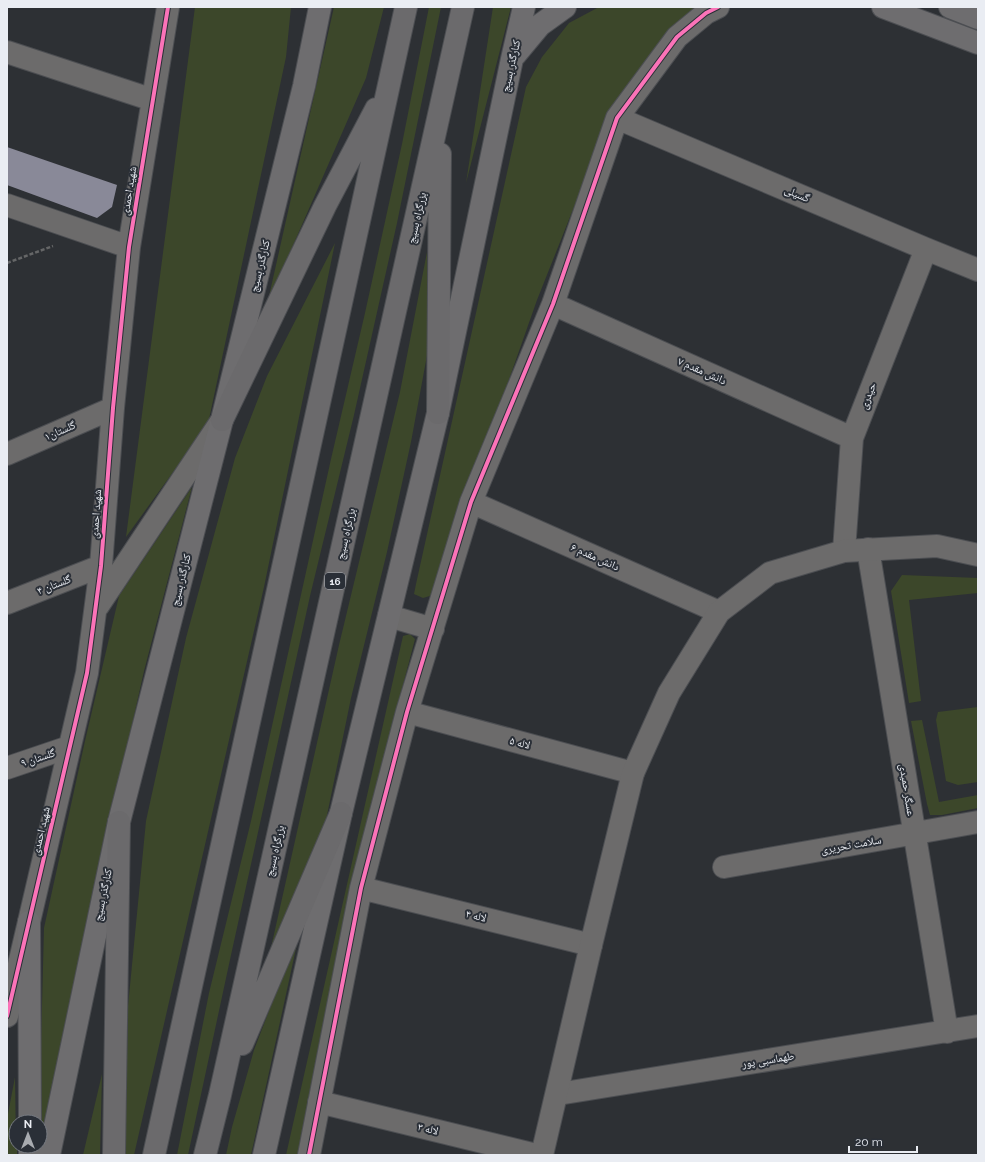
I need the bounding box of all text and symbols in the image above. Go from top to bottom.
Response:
street label: کنارگذر بسیج [499,38,523,93]
street label: شهید احمدی [119,165,139,217]
street label: گسیلی [782,183,812,205]
street label: بزرگراه بسیج [405,191,429,245]
street label: کنارگذر بسیج [247,238,273,293]
street label: دانش مقدم ۷ [676,355,729,388]
street label: حیدری [857,381,879,411]
street label: گلستان۱ [42,418,78,444]
street label: شهید احمدی [88,489,104,539]
street label: بزرگراه بسیج [334,507,358,561]
street label: دانش مقدم ۶ [569,541,622,574]
street label: کنارگذر بسیج [168,552,194,607]
street label: گلستان ۴ [35,572,73,597]
road number: 16 [325,573,345,589]
street label: لاله ۵ [508,734,532,752]
street label: گلستان ۹ [19,746,57,770]
street label: عسگر حمیدی [896,763,918,817]
street label: شهید احمدی [29,805,53,857]
street label: بزرگراه بسیج [263,824,287,878]
street label: سلامت تحریری [820,833,882,857]
street label: کنارگذر بسیج [91,867,115,922]
street label: لاله ۴ [464,907,488,925]
street label: طهماسبی پور [740,1049,795,1071]
north arrow [8,1114,48,1154]
text: N [24,1118,32,1131]
street label: لاله ۳ [416,1120,440,1138]
scale bar [849,1128,917,1154]
text: 20 m [855,1135,883,1149]

